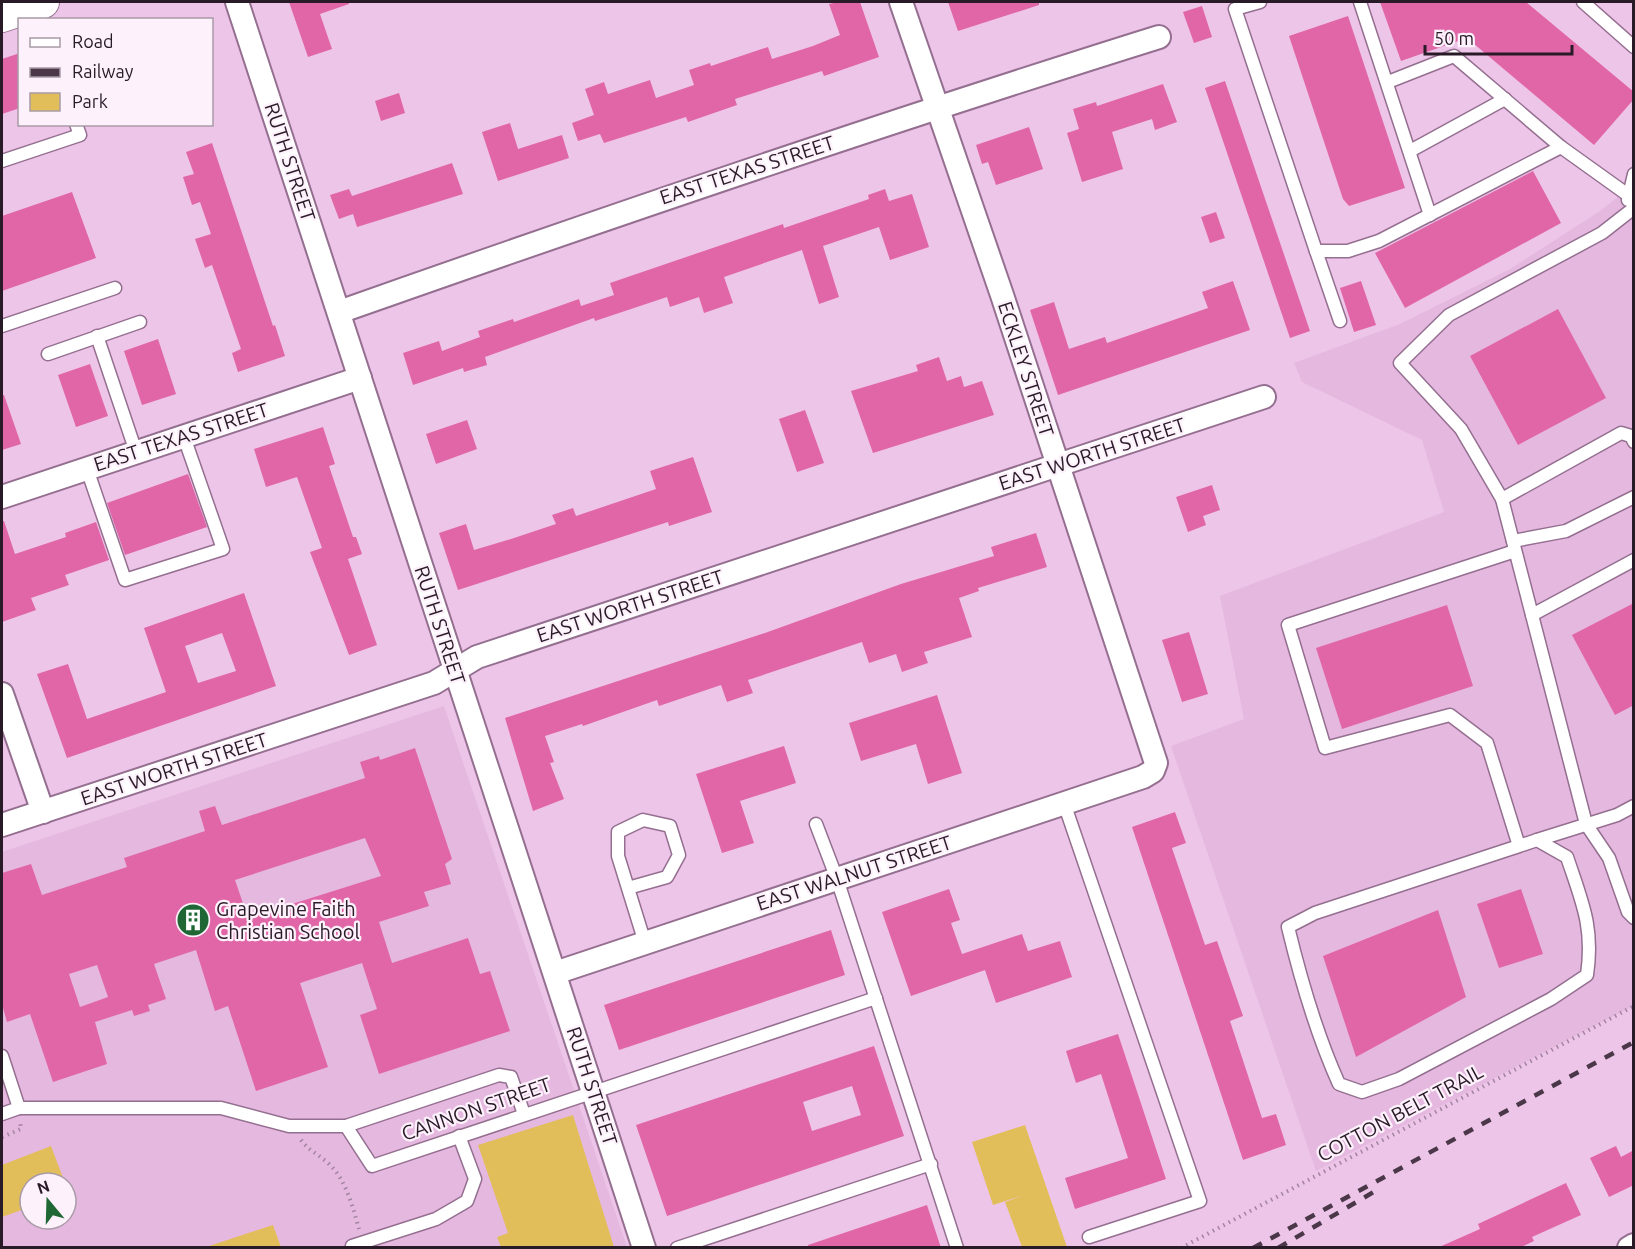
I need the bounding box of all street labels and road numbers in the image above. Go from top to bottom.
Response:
street label: RUTH STREET [260,100,320,224]
street label: EAST TEXAS STREET [657,130,837,209]
street label: ECKLEY STREET [994,298,1059,439]
street label: EAST TEXAS STREET [91,397,271,476]
street label: EAST WORTH STREET [996,413,1188,495]
street label: RUTH STREET [410,563,470,687]
street label: EAST WORTH STREET [534,565,726,647]
street label: EAST WORTH STREET [78,728,270,810]
street label: EAST WALNUT STREET [753,830,954,915]
street label: RUTH STREET [562,1024,622,1148]
street label: COTTON BELT TRAIL [1313,1059,1487,1166]
street label: CANNON STREET [398,1072,553,1145]

